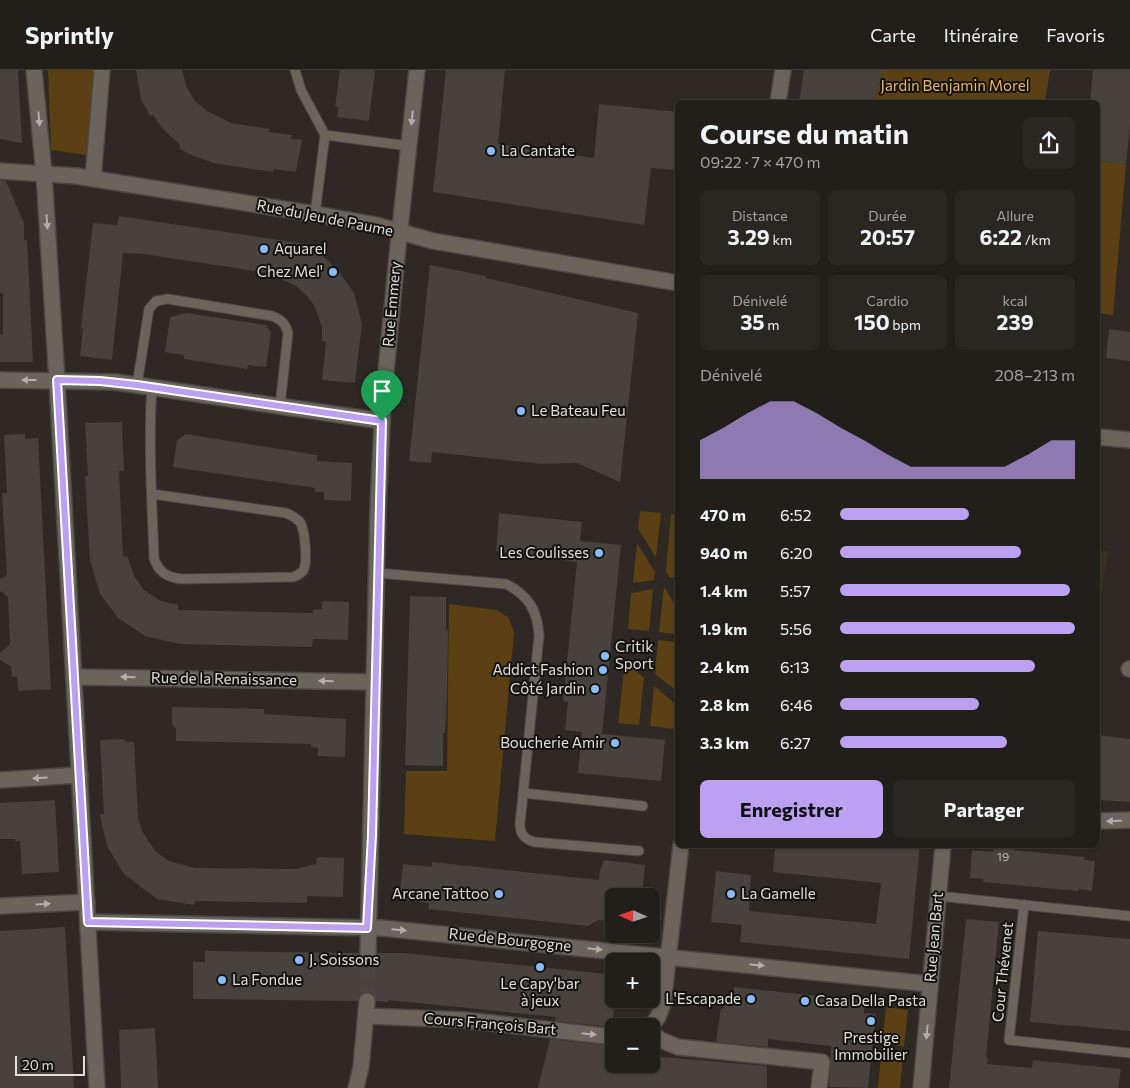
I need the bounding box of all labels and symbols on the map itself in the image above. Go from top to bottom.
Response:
park label: Jardin Benjamin Morel [881,76,1029,94]
one-way arrow [35,111,43,127]
one-way arrow [408,111,416,127]
place label: La Cantate [501,141,575,159]
marker: La Cantate [485,145,497,157]
street label: Rue du Jeu de Paume [255,195,395,239]
one-way arrow [44,215,52,231]
place label: Aquarel [274,239,326,257]
marker: Aquarel [258,243,270,255]
street label: Rue Emmery [378,260,404,347]
place label: Chez Mel' [257,262,323,280]
marker: Chez Mel' [327,266,339,278]
pin [361,370,403,421]
one-way arrow [20,376,36,384]
place label: Le Bateau Feu [531,401,626,419]
marker: Le Bateau Feu [515,405,527,417]
place label: Les Coulisses [499,543,589,561]
marker: Les Coulisses [593,547,605,559]
place label: Critik Sport [615,637,654,672]
marker: Critik Sport [599,650,611,662]
place label: Addict Fashion [492,660,593,678]
marker: Addict Fashion [597,664,609,676]
street label: Rue de la Renaissance [151,668,297,688]
one-way arrow [120,673,136,681]
one-way arrow [317,677,333,685]
place label: Côté Jardin [510,679,585,697]
marker: Côté Jardin [589,683,601,695]
place label: Boucherie Amir [500,733,605,751]
marker: Boucherie Amir [609,737,621,749]
one-way arrow [31,774,47,782]
one-way arrow [1105,817,1121,825]
house number: 19 [997,849,1009,863]
place label: Arcane Tattoo [392,884,489,902]
place label: La Gamelle [741,884,816,902]
marker: Arcane Tattoo [493,888,505,900]
north arrow [605,888,660,942]
marker: La Gamelle [725,888,737,900]
street label: Rue Jean Bart [920,891,946,983]
one-way arrow [36,900,52,908]
street label: Cour Thévenet [988,921,1016,1023]
street label: Rue de Bourgogne [448,924,572,954]
one-way arrow [391,926,407,934]
one-way arrow [588,945,604,953]
place label: J. Soissons [309,950,380,968]
marker: J. Soissons [293,954,305,966]
marker: Le Capy'bar à jeux [534,961,546,973]
one-way arrow [749,961,765,969]
place label: La Fondue [232,970,302,988]
marker: La Fondue [216,974,228,986]
place label: Le Capy'bar à jeux [500,974,580,1009]
place label: L'Escapade [665,989,741,1007]
place label: Casa Della Pasta [815,991,926,1009]
marker: L'Escapade [745,993,757,1005]
marker: Casa Della Pasta [799,995,811,1007]
street label: Cours François Bart [423,1008,557,1038]
marker: Prestige Immobilier [865,1015,877,1027]
one-way arrow [922,1025,930,1041]
place label: Prestige Immobilier [834,1028,908,1063]
one-way arrow [581,1030,597,1038]
scale bar [15,1053,85,1076]

